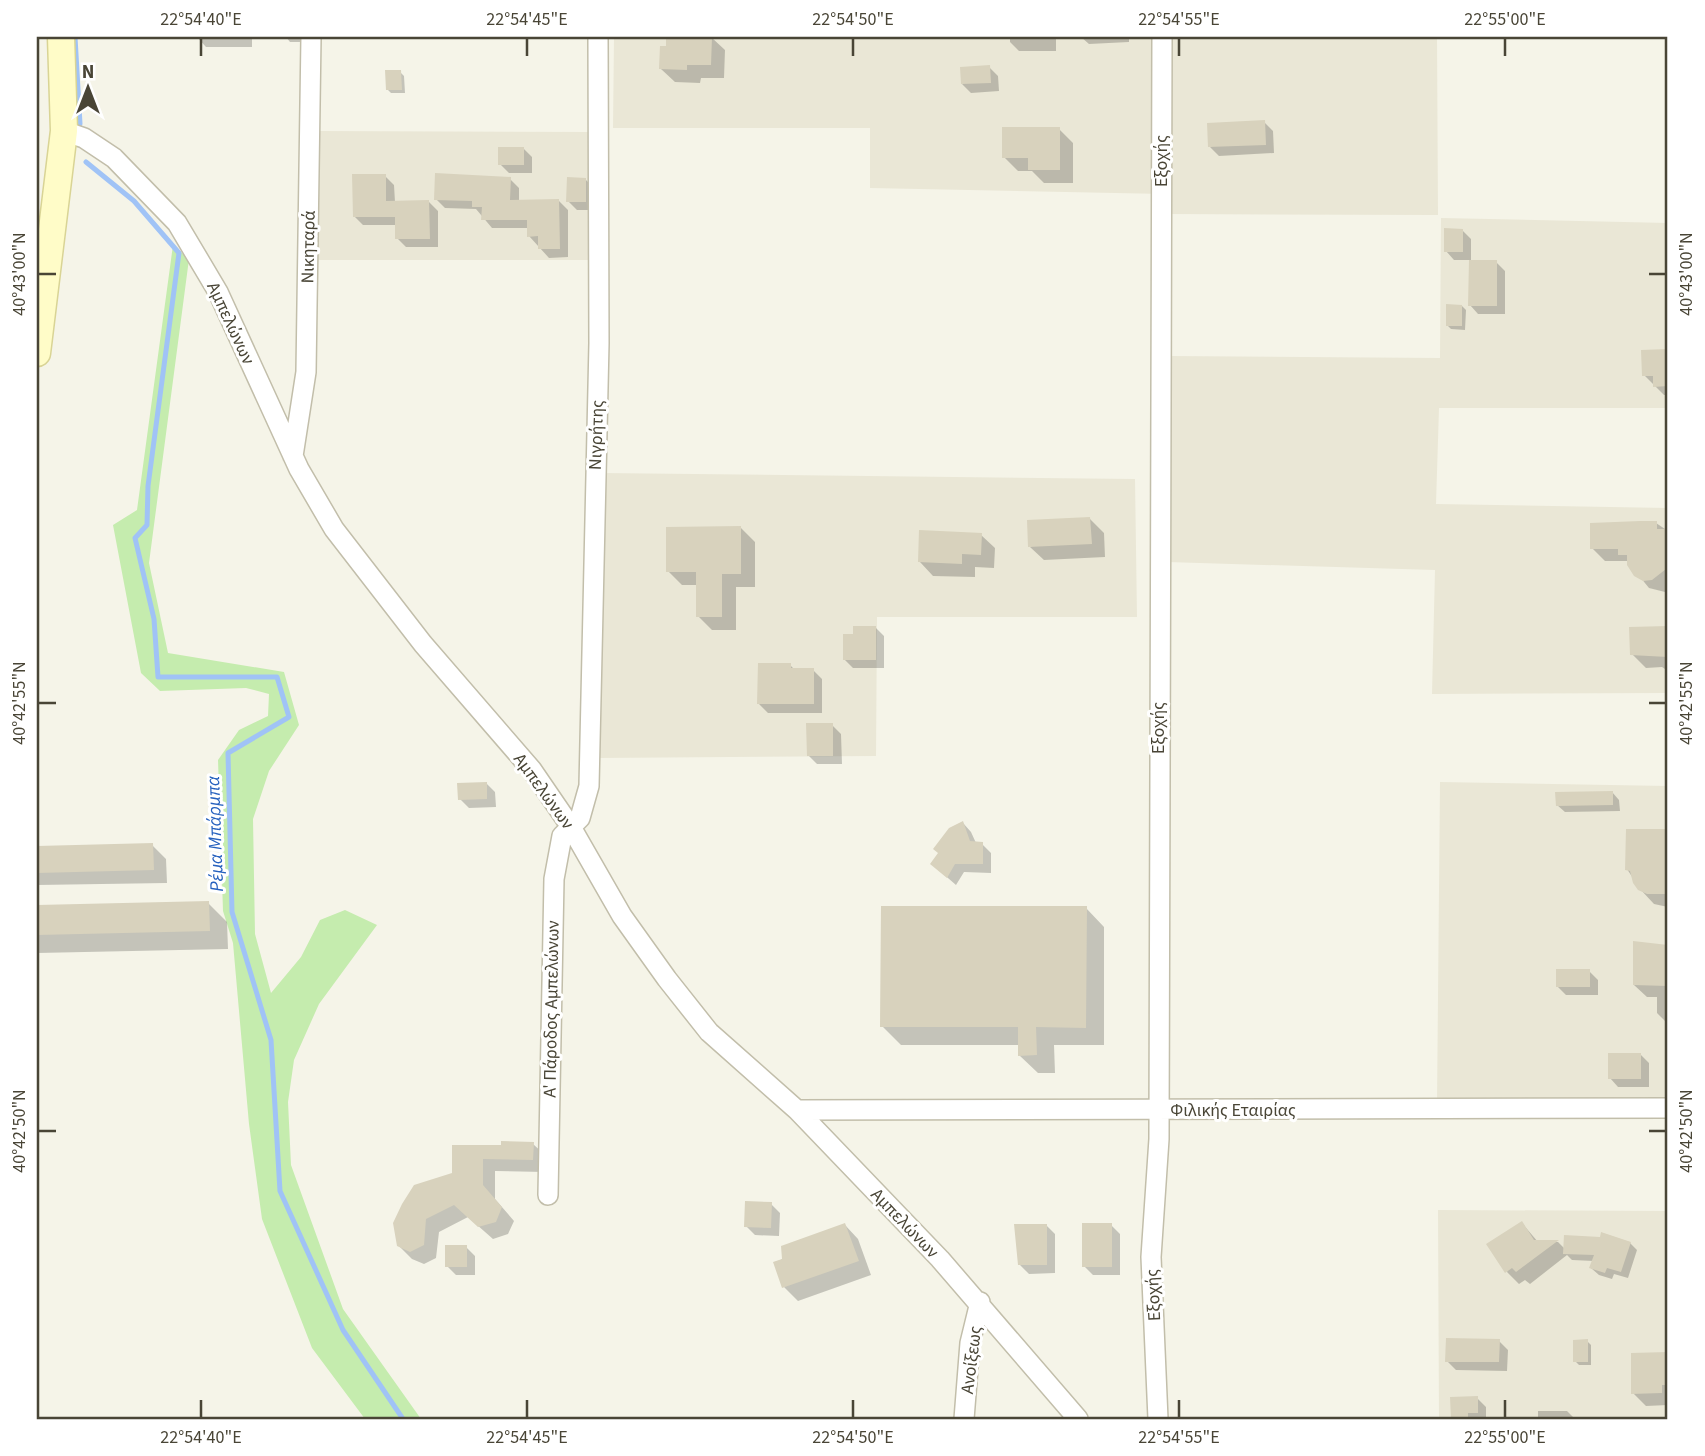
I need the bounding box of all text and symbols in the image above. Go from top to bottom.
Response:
text: 22°54'40"E [160,7,242,32]
text: 22°54'45"E [486,7,568,32]
text: 22°54'50"E [812,7,894,32]
text: 22°54'55"E [1138,7,1220,32]
text: 22°55'00"E [1464,7,1546,32]
north arrow [52,52,122,122]
text: N [82,59,94,86]
street label: Εξοχής [1149,135,1174,187]
street label: Νικηταρά [295,210,322,284]
text: 40°43'00"N [7,232,32,316]
text: 40°43'00"N [1674,232,1699,316]
street label: Αμπελώνων [201,278,261,369]
street label: Νιγρήτης [583,399,610,471]
text: 40°42'55"N [7,661,32,745]
text: 40°42'55"N [1674,661,1699,745]
street label: Εξοχής [1146,702,1171,754]
street label: Αμπελώνων [507,748,580,835]
water label: Ρέμα Μπάρμπα [200,775,231,892]
street label: Α' Πάροδος Αμπελώνων [537,920,566,1098]
text: 40°42'50"N [7,1089,32,1173]
text: 40°42'50"N [1674,1089,1699,1173]
street label: Φιλικής Εταιρίας [1170,1098,1296,1123]
street label: Αμπελώνων [865,1183,945,1264]
street label: Εξοχής [1140,1268,1167,1322]
street label: Ανοίξεως [955,1324,988,1395]
text: 22°54'40"E [160,1425,242,1450]
text: 22°54'45"E [486,1425,568,1450]
text: 22°54'50"E [812,1425,894,1450]
text: 22°54'55"E [1138,1425,1220,1450]
text: 22°55'00"E [1464,1425,1546,1450]

